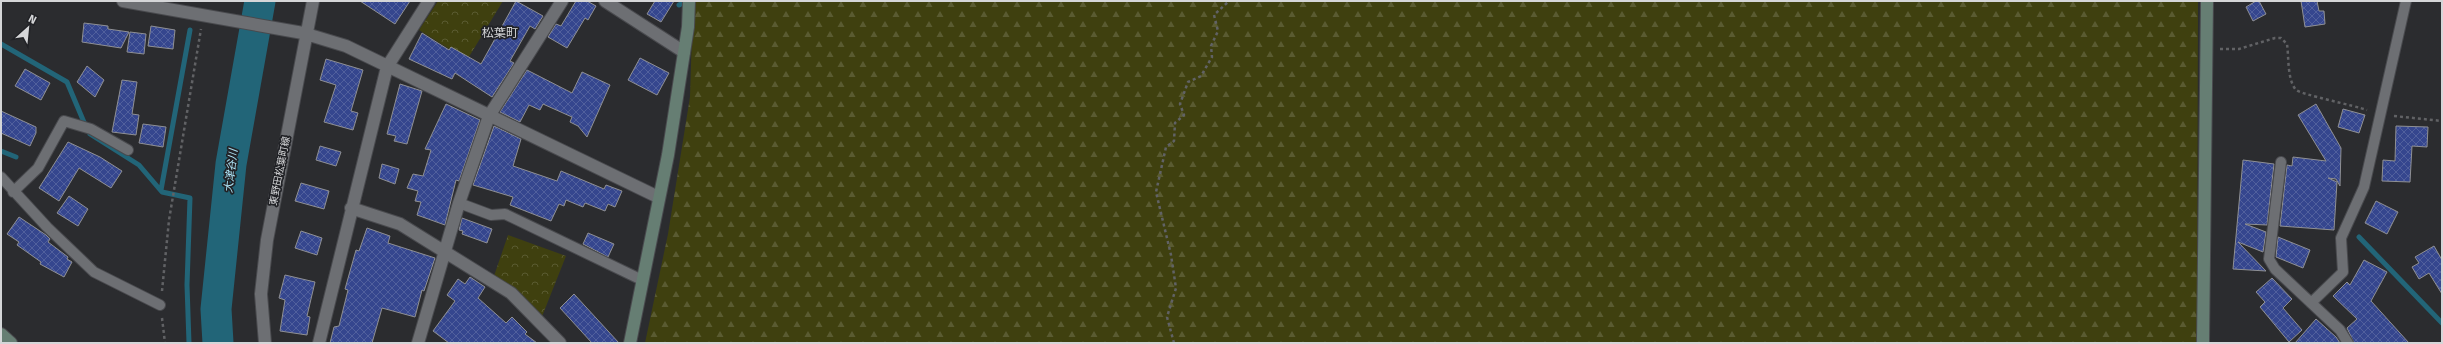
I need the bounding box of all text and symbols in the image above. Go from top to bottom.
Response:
north arrow [8,8,48,48]
text: N [26,12,39,27]
district label: 松葉町 [482,26,518,40]
street label: 東野田松葉町線 [267,135,293,207]
water label: 大津谷川 [222,147,240,194]

